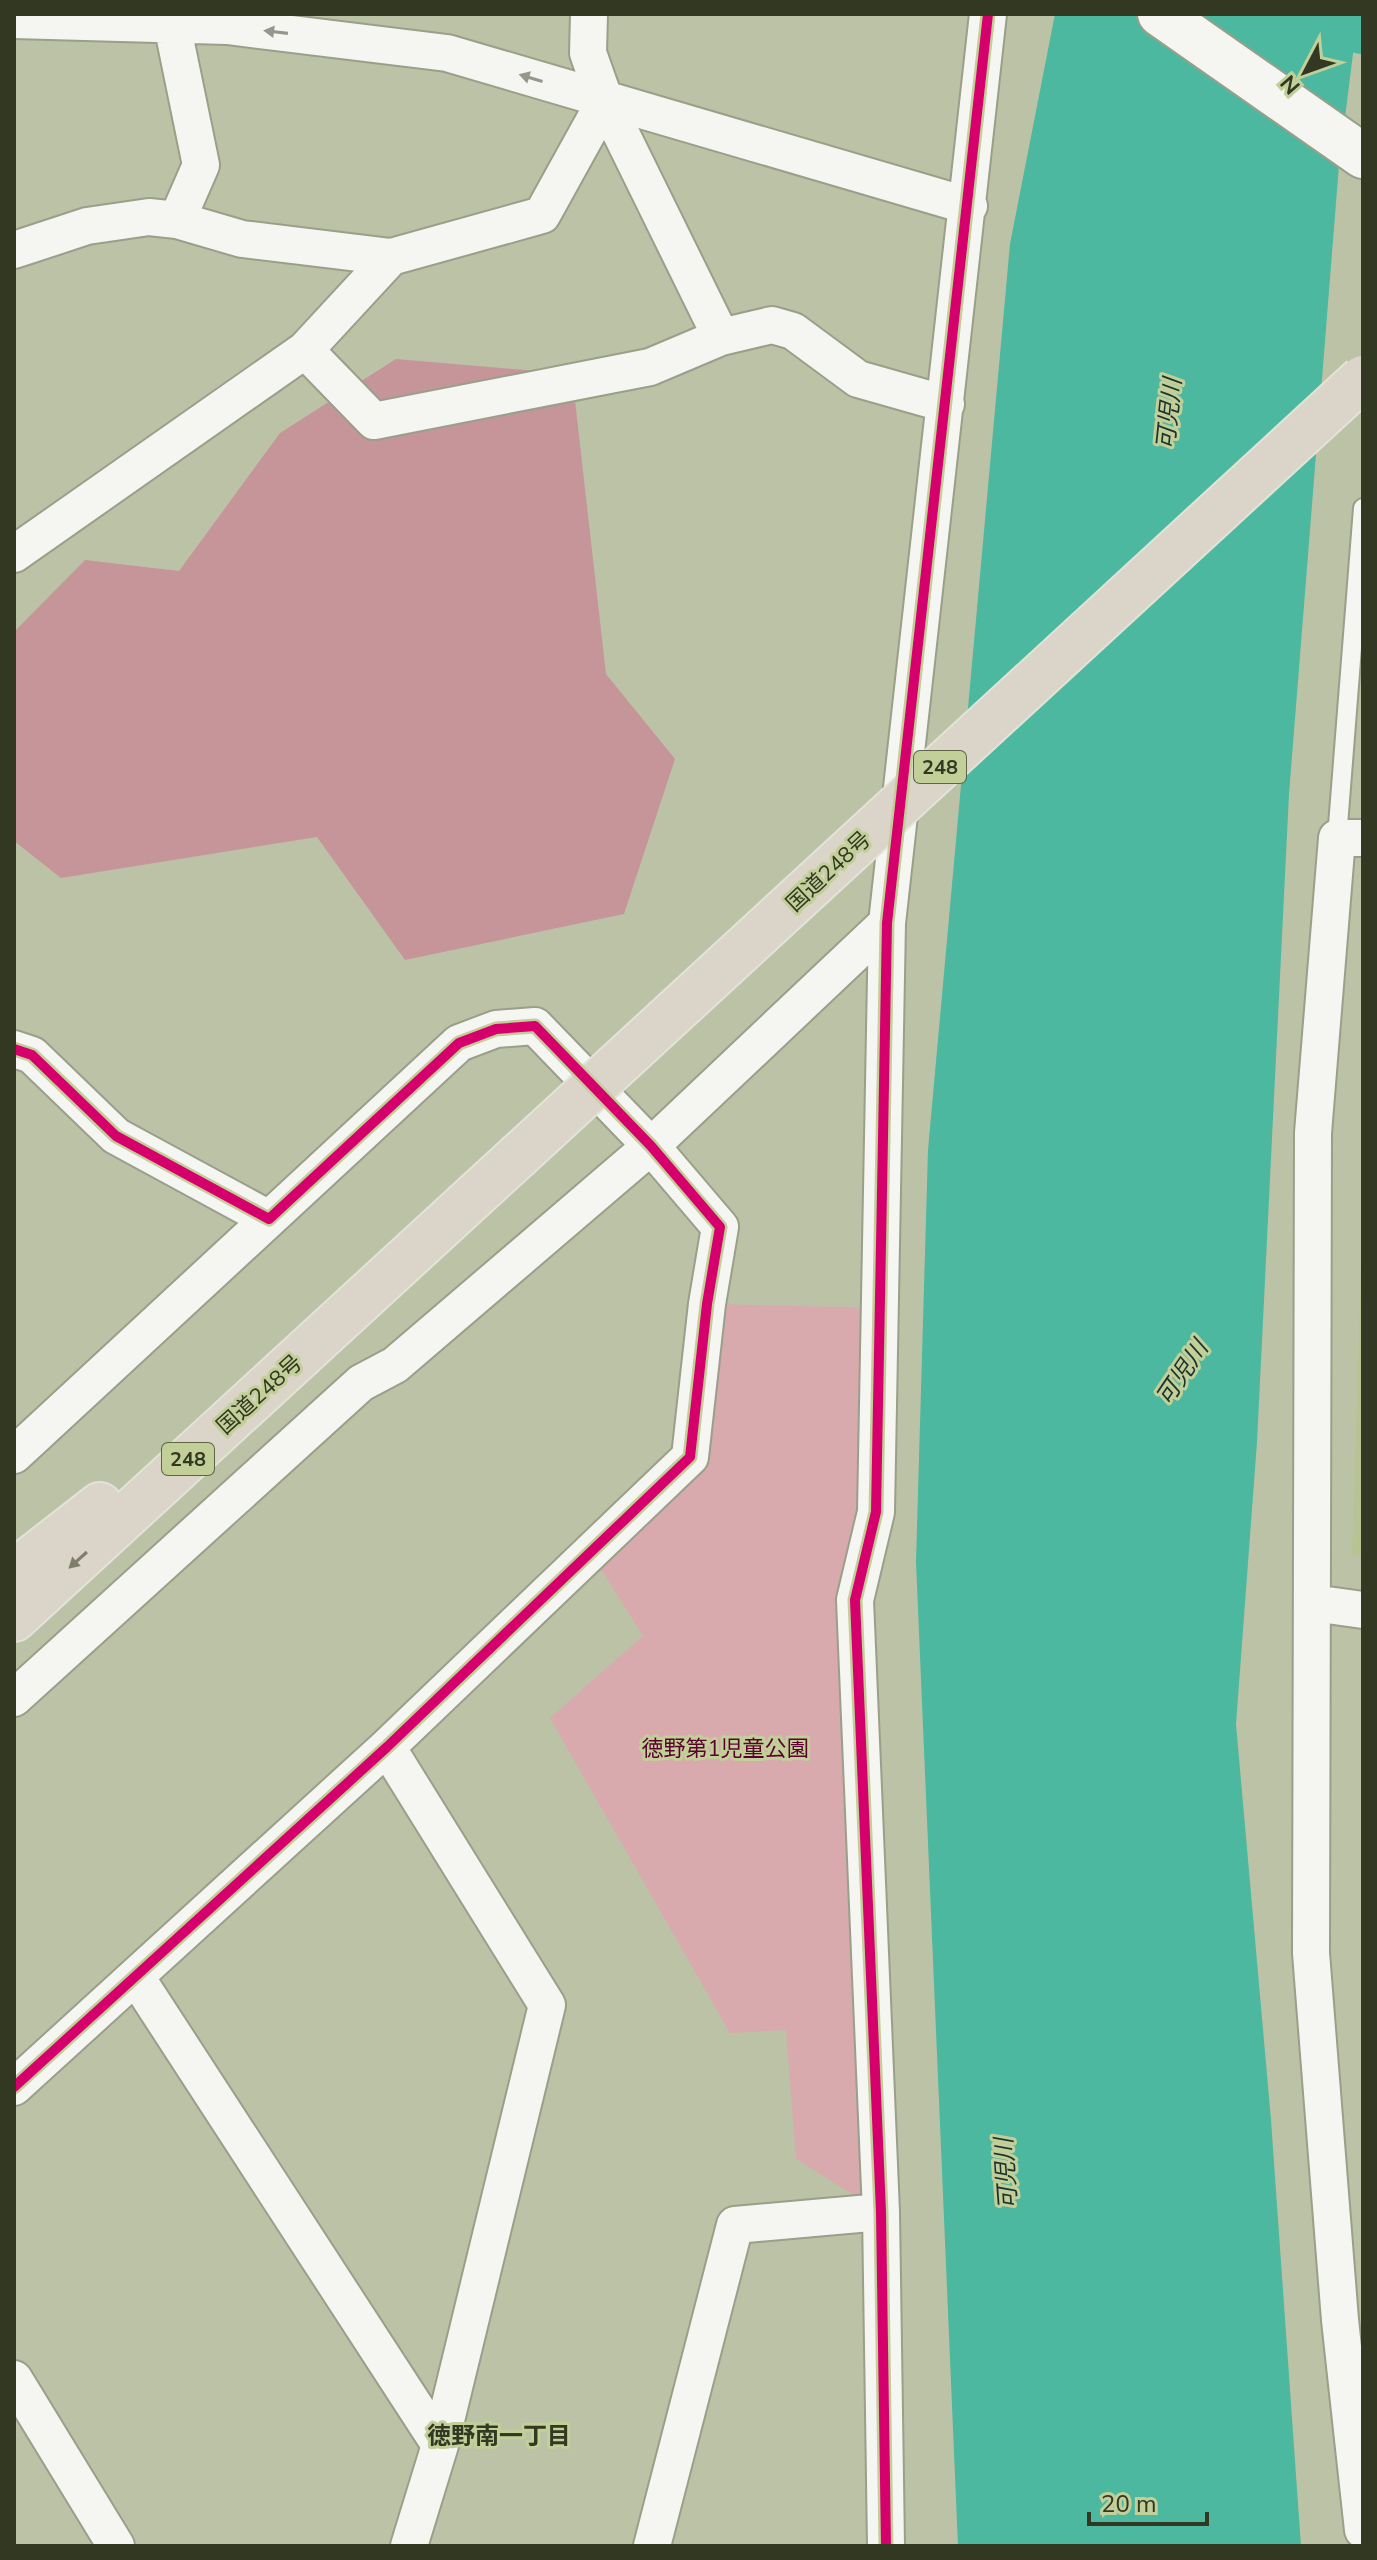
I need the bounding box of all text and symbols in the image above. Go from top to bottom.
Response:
one-way arrow [263,25,288,38]
north arrow [1265,32,1345,112]
text: N [1274,68,1307,101]
one-way arrow [518,71,542,84]
water label: 可児川 [1149,374,1189,451]
road number: 248 [914,751,966,783]
street label: 国道248号 [780,825,878,919]
water label: 可児川 [1149,1332,1217,1412]
street label: 国道248号 [210,1348,309,1441]
road number: 248 [162,1443,214,1475]
one-way arrow [69,1550,88,1568]
park label: 徳野第1児童公園 [641,1734,809,1764]
water label: 可児川 [987,2134,1024,2211]
district label: 徳野南一丁目 [427,2420,571,2452]
scale bar [1089,2476,1207,2526]
text: 20 m [1101,2488,1157,2520]

